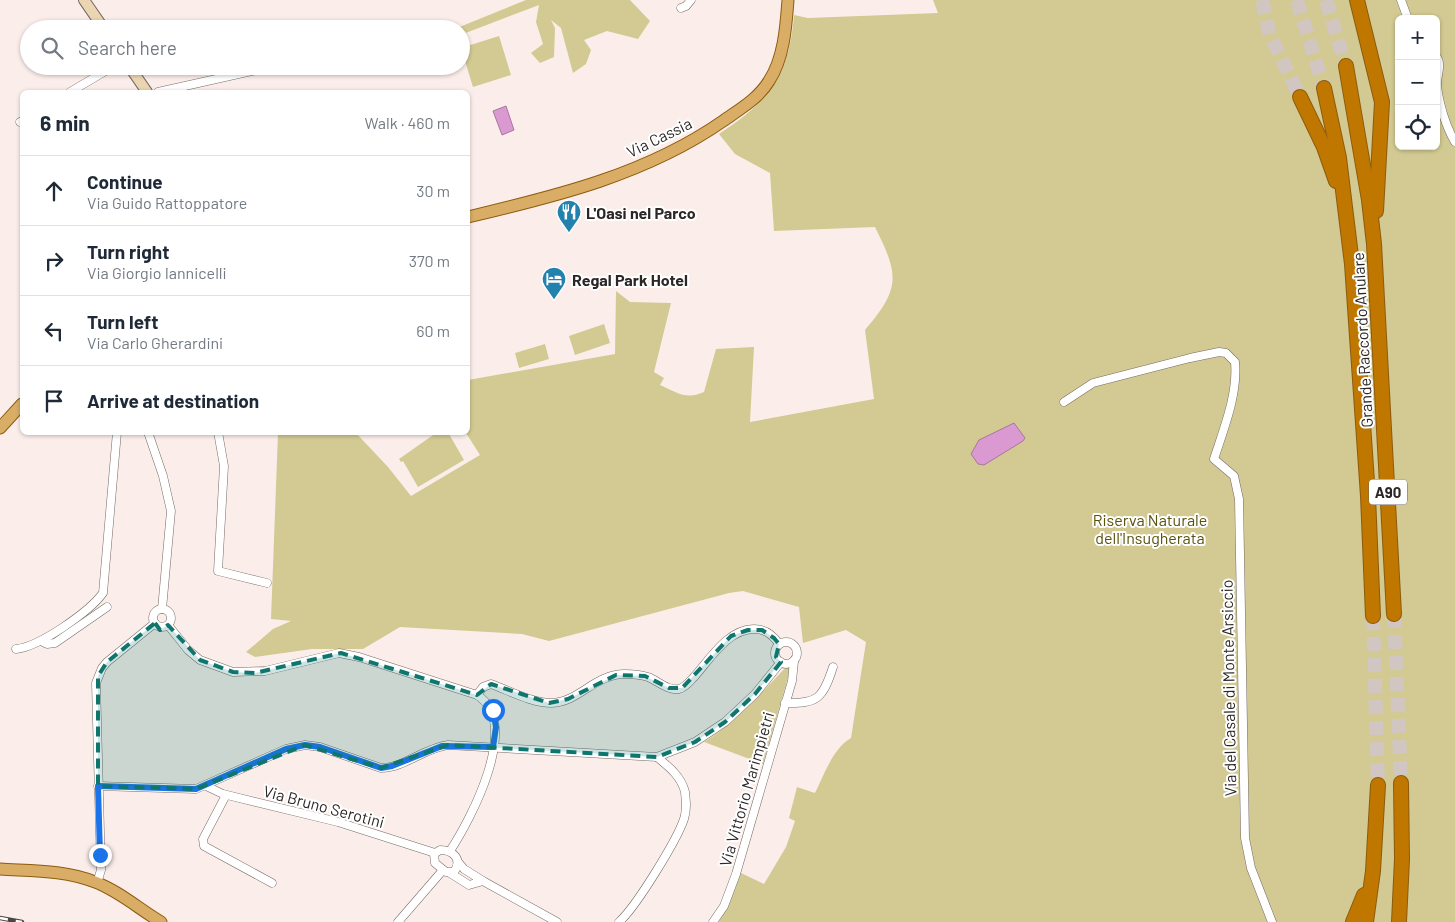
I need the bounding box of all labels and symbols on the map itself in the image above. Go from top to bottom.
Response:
street label: Via Cassia [623,113,695,161]
restaurant icon: L'Oasi nel Parco [556,199,582,233]
place label: L'Oasi nel Parco [586,203,696,222]
street label: Grande Raccordo Anulare [1348,252,1376,428]
hotel icon: Regal Park Hotel [541,266,567,300]
place label: Regal Park Hotel [572,270,688,289]
road number: A90 [1369,480,1407,504]
park label: Riserva Naturale dell'Insugherata [1093,510,1207,547]
street label: Via del Casale di Monte Arsiccio [1217,579,1239,797]
route start [482,699,505,722]
street label: Via Vittorio Marimpietri [715,709,777,869]
street label: Via Bruno Serotini [261,781,387,831]
route end [89,844,112,867]

